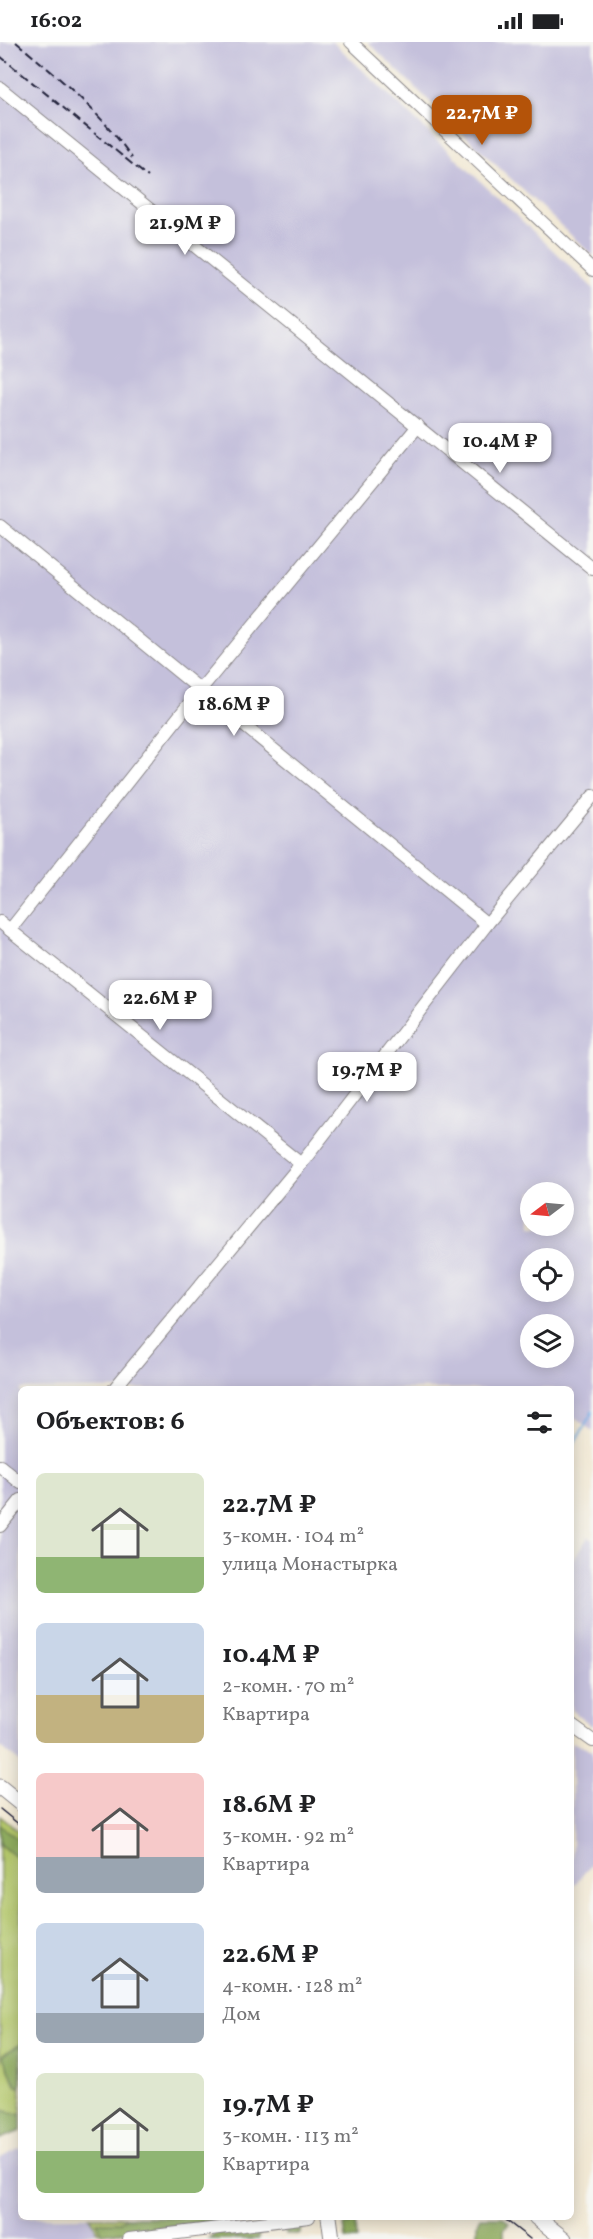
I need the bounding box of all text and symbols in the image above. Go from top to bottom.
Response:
text: 16:02 [30,6,82,37]
pin: 22.7M ₽ [427,95,537,146]
text: 22.7M ₽ [446,100,518,128]
pin: 21.9M ₽ [130,205,240,256]
text: 21.9M ₽ [149,210,221,238]
pin: 10.4M ₽ [445,423,555,474]
text: 10.4M ₽ [462,428,538,456]
pin: 18.6M ₽ [179,686,289,737]
text: 18.6M ₽ [198,691,270,719]
pin: 22.6M ₽ [105,980,215,1031]
text: 22.6M ₽ [123,985,197,1013]
pin: 19.7M ₽ [312,1052,422,1103]
text: 19.7M ₽ [332,1057,402,1085]
north arrow [520,1182,574,1236]
map controls [520,1182,574,1368]
button: locate [520,1248,574,1302]
button: layers [520,1314,574,1368]
text: Объектов: 6 [36,1404,185,1440]
icon: filters [523,1406,556,1439]
text: 22.7M ₽ [222,1487,316,1523]
icon: home [84,1497,156,1569]
text: 3-комн. · 104 m² [222,1523,364,1551]
text: улица Монастырка [222,1551,398,1579]
text: 10.4M ₽ [222,1637,320,1673]
icon: home [84,1647,156,1719]
text: 2-комн. · 70 m² [222,1673,354,1701]
text: Квартира [222,1701,310,1729]
text: 18.6M ₽ [222,1787,316,1823]
icon: home [84,1797,156,1869]
text: 3-комн. · 92 m² [222,1823,354,1851]
text: Квартира [222,1851,310,1879]
text: 22.6M ₽ [222,1937,319,1973]
icon: home [84,1947,156,2019]
text: 4-комн. · 128 m² [222,1973,363,2001]
text: Дом [222,2001,261,2029]
text: 19.7M ₽ [222,2087,314,2123]
icon: home [84,2097,156,2169]
text: 3-комн. · 113 m² [222,2123,359,2151]
text: Квартира [222,2151,310,2179]

